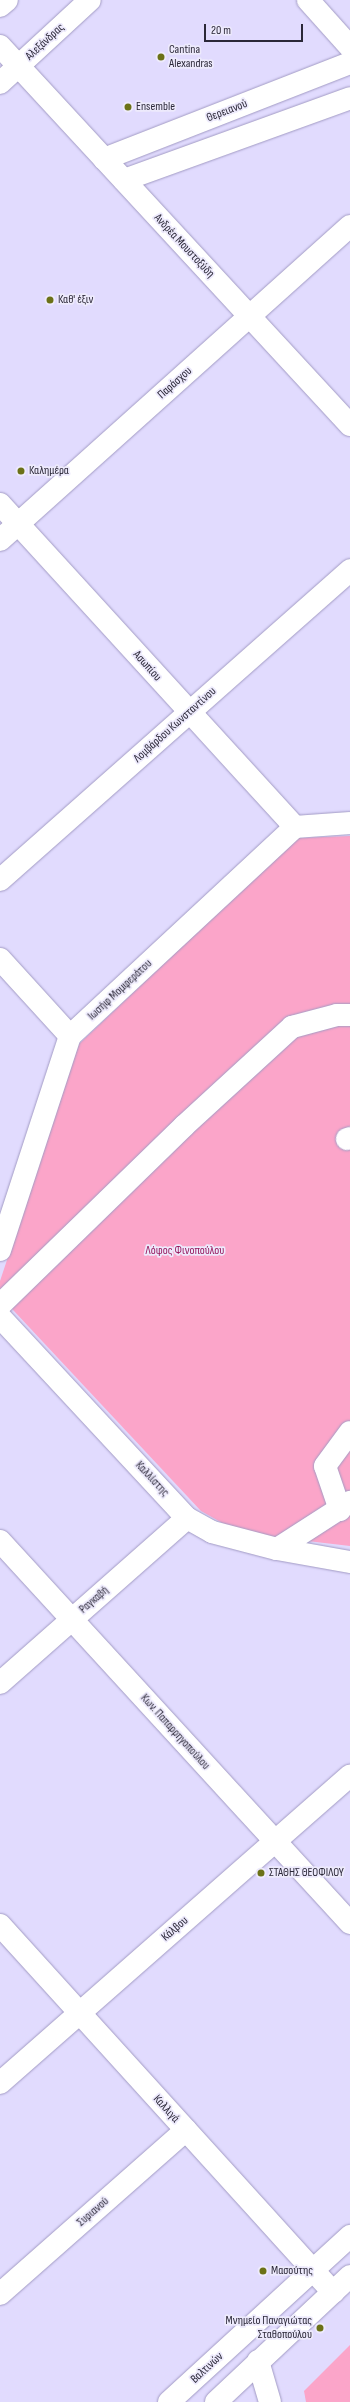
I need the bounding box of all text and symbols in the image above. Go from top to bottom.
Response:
scale bar [206,16,305,42]
street label: Αλεξάνδρας [23,20,67,64]
text: 20 m [211,23,231,38]
place label: Cantina Alexandras [169,43,213,71]
marker: Cantina Alexandras [156,52,166,62]
street label: Θερειανού [205,97,249,125]
place label: Ensemble [136,100,175,114]
marker: Ensemble [123,102,133,112]
street label: Ανδρέα Μουστοξύδη [151,211,217,281]
place label: Καθ' έξιν [58,293,93,307]
marker: Καθ' έξιν [45,295,55,305]
street label: Παράσχου [155,364,195,402]
place label: Καλημέρα [29,464,69,478]
marker: Καλημέρα [16,466,26,476]
street label: Ασωπίου [130,648,164,684]
street label: Λομβάρδου Κωνσταντίνου [131,684,219,766]
street label: Ιωσήφ Μομφεράτου [85,957,155,1023]
park label: Λόφος Φινοπούλου [146,1244,224,1258]
street label: Καλλίστης [132,1458,172,1500]
street label: Ραγκαβή [76,1583,112,1617]
street label: Κων. Παπαρρηγοπούλου [137,1691,213,1773]
place label: ΣΤΑΘΗΣ ΘΕΟΦΙΛΟΥ [269,1866,344,1880]
marker: ΣΤΑΘΗΣ ΘΕΟΦΙΛΟΥ [256,1868,266,1878]
street label: Κάλβου [159,1914,191,1944]
street label: Καλλιγά [150,2092,182,2126]
street label: Συριανού [74,2194,112,2230]
place label: Μασούτης [271,2264,313,2278]
marker: Μασούτης [258,2266,268,2276]
place label: Μνημείο Παναγιώτας Σταθοπούλου [226,2314,312,2342]
marker: Μνημείο Παναγιώτας Σταθοπούλου [315,2323,325,2333]
street label: Βαλτινών [188,2349,226,2387]

